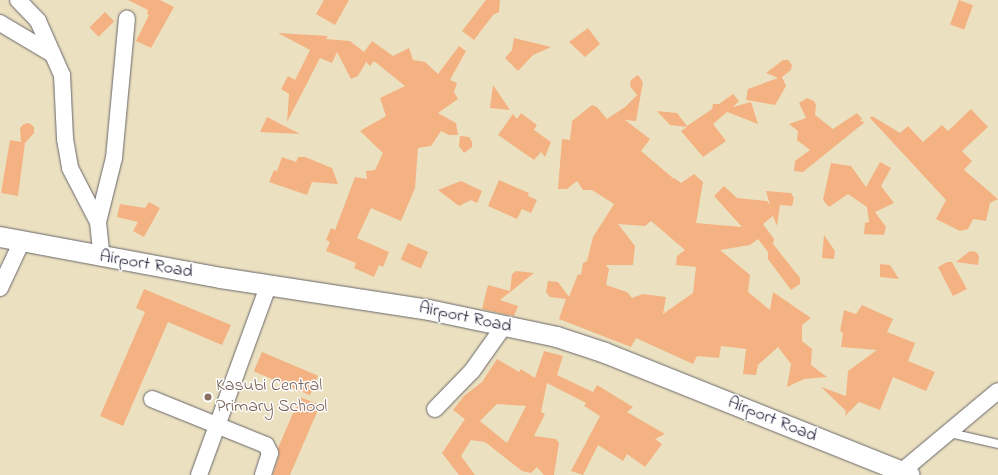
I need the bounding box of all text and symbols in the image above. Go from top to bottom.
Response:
street label: Airport Road [98,246,194,284]
street label: Airport Road [417,298,513,338]
place label: Kasubi Central Primary School [216,376,327,418]
marker: Kasubi Central Primary School [203,392,213,402]
street label: Airport Road [724,392,820,448]

